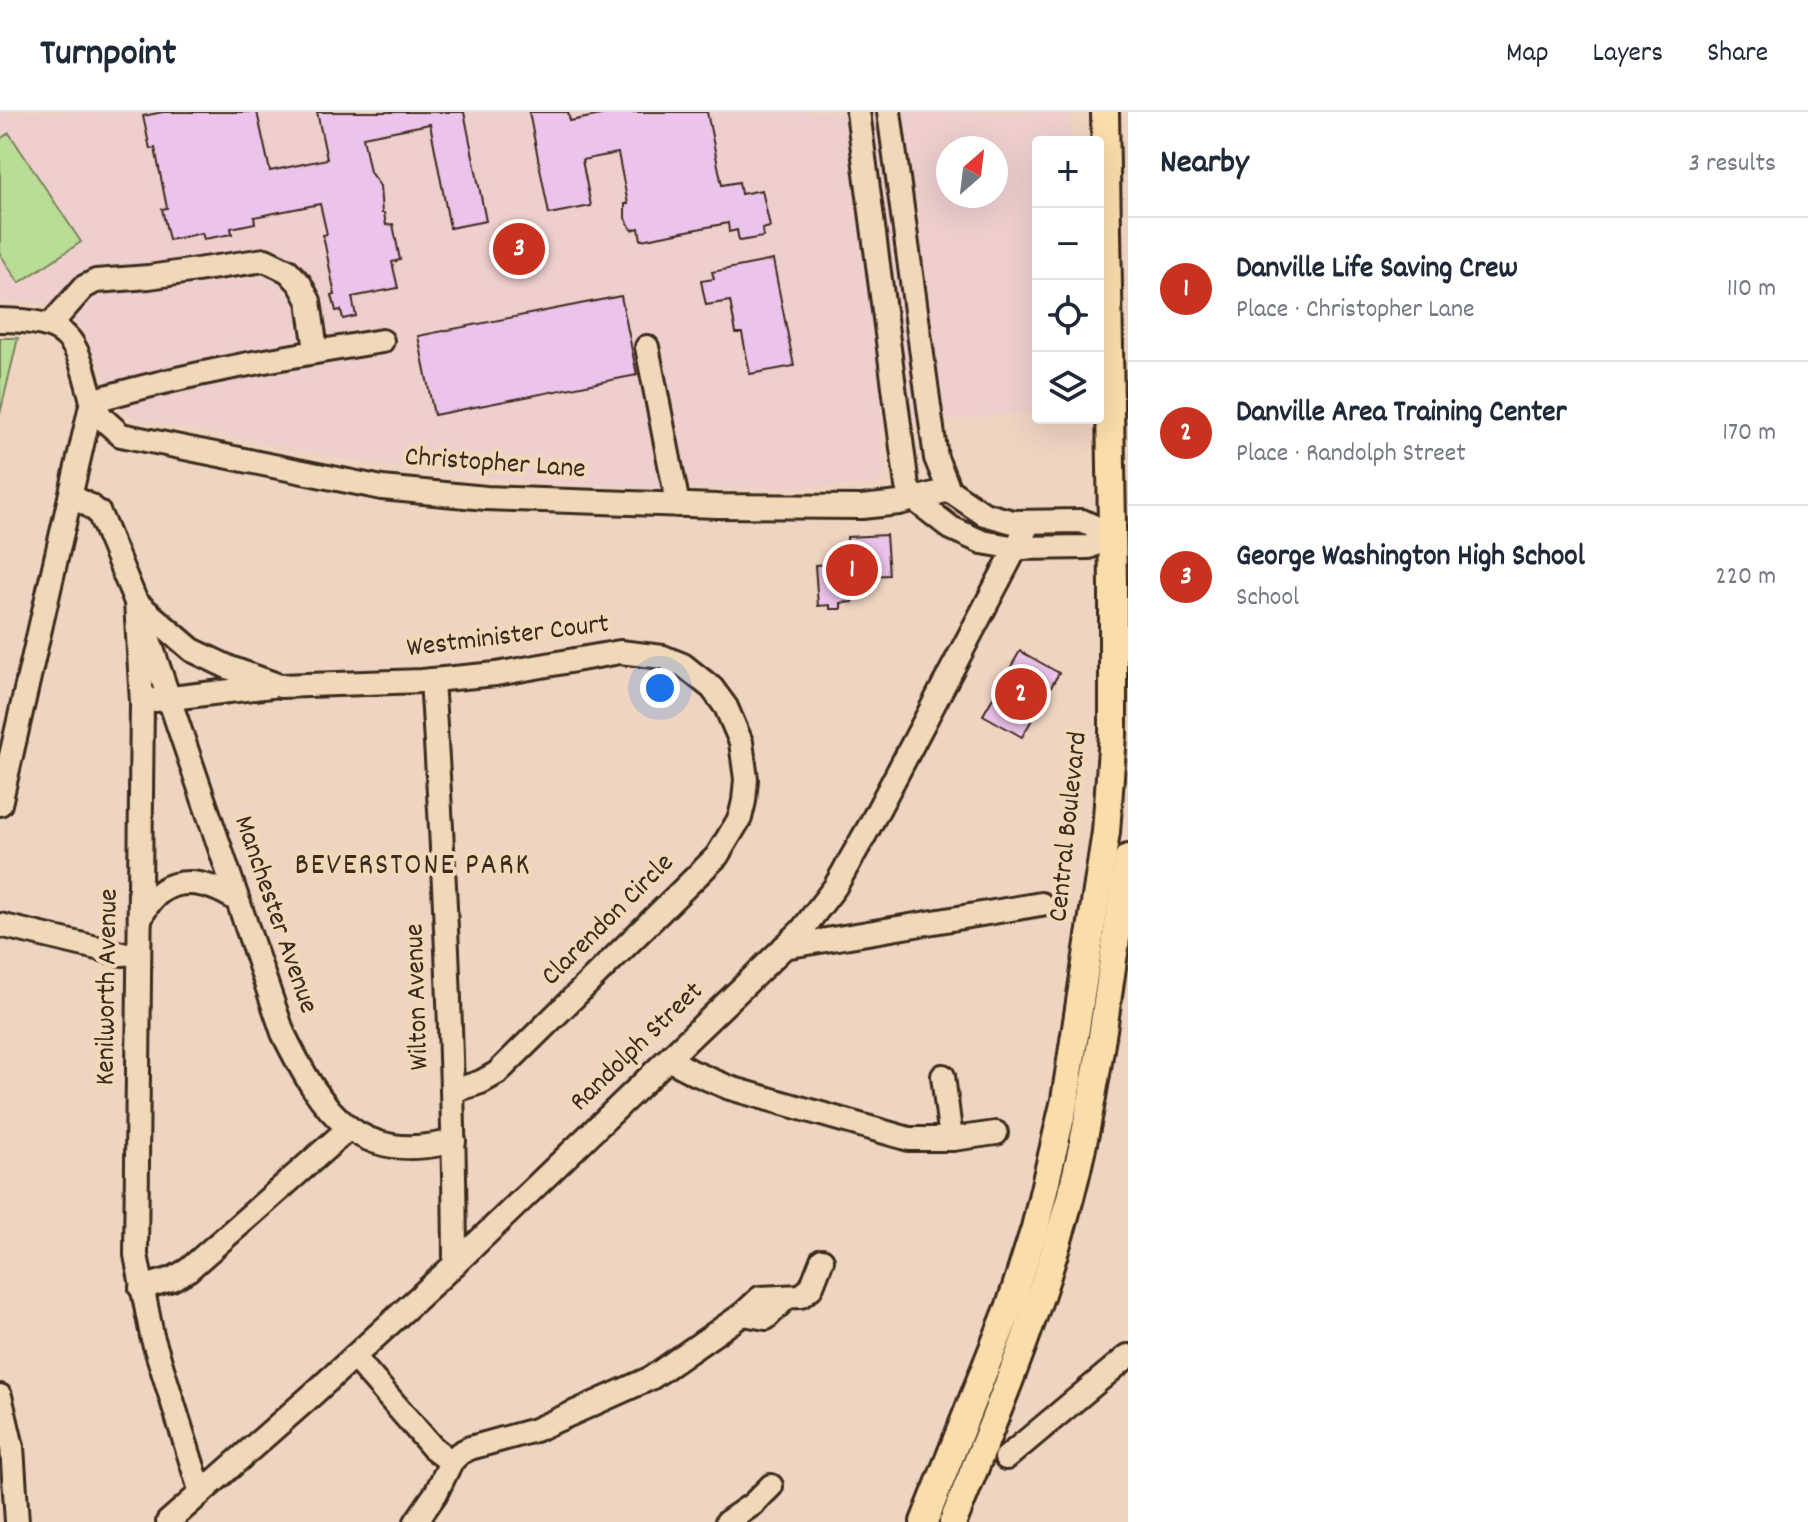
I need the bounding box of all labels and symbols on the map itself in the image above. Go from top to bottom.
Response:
north arrow [936,136,1008,208]
pin: 3 [493,219,545,279]
street label: Christopher Lane [403,439,587,491]
pin: 1 [826,540,878,600]
street label: Westminister Court [405,606,611,670]
pin: 2 [995,664,1047,724]
your location [640,668,680,708]
street label: Central Boulevard [1040,730,1100,924]
street label: Manchester Avenue [221,811,327,1019]
street label: Clarendon Circle [533,845,685,997]
district label: BEVERSTONE PARK [295,846,531,889]
street label: Kenilworth Avenue [87,888,131,1086]
street label: Wilton Avenue [396,923,442,1071]
street label: Randolph Street [562,974,714,1122]

